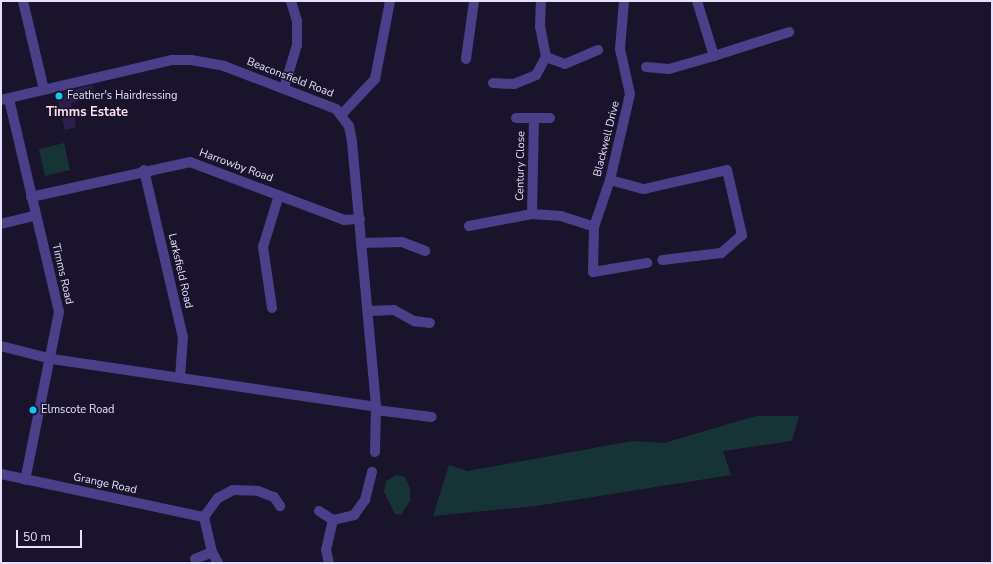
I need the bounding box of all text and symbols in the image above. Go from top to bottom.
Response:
street label: Beaconsfield Road [245,55,335,101]
place label: Feather's Hairdressing [67,89,178,103]
marker: Feather's Hairdressing [54,91,64,101]
street label: Blackwell Drive [591,100,623,178]
district label: Timms Estate [46,104,128,120]
street label: Century Close [514,131,528,201]
street label: Harrowby Road [197,147,275,185]
street label: Larksfield Road [165,232,195,310]
street label: Timms Road [49,242,75,306]
place label: Elmscote Road [41,403,114,417]
marker: Elmscote Road [28,405,38,415]
street label: Grange Road [72,471,138,497]
scale bar [18,522,84,548]
text: 50 m [23,529,51,545]

